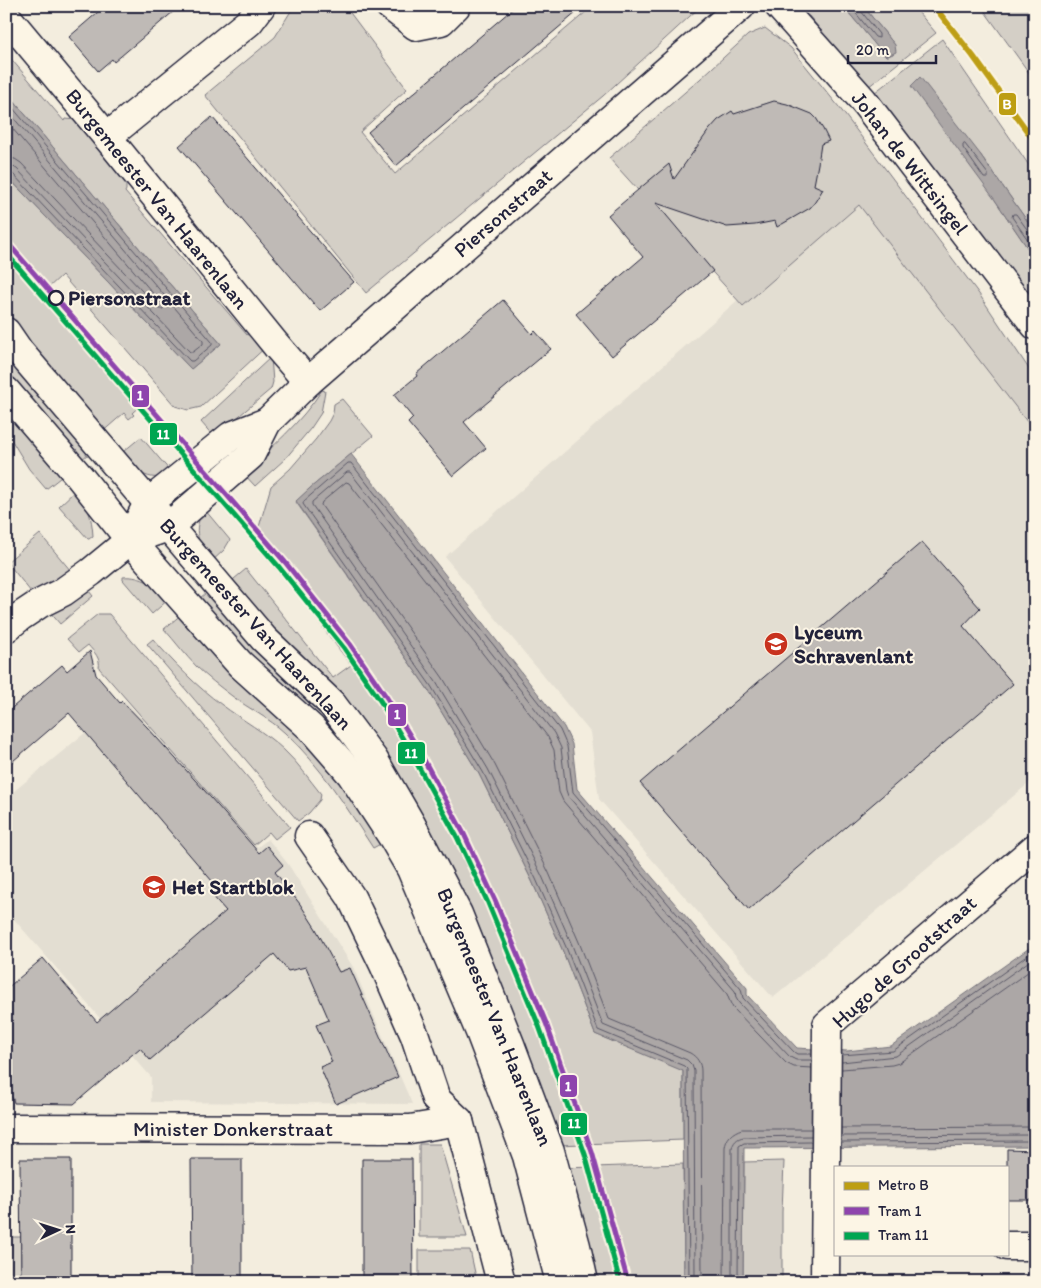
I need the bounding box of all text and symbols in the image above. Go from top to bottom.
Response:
scale bar [848,32,936,64]
text: 20 m [856,41,890,59]
street label: Burgemeester Van Haarenlaan [61,83,254,314]
street label: Johan de Wittsingel [847,86,974,240]
line badge: B [998,92,1017,116]
text: B [1002,96,1012,113]
street label: Piersonstraat [448,163,557,262]
place label: Piersonstraat [68,285,190,310]
marker: Piersonstraat [48,290,64,306]
line badge: 1 [131,384,150,408]
text: 1 [137,387,144,404]
line badge: 11 [149,422,178,446]
text: 11 [157,426,170,443]
street label: Burgemeester Van Haarenlaan [155,513,358,735]
place label: Lyceum Schravenlant [794,619,913,668]
school or university icon: Lyceum Schravenlant [763,631,789,657]
line badge: 1 [387,703,407,727]
text: 1 [394,706,401,723]
line badge: 11 [397,741,426,765]
text: 11 [405,745,418,762]
school or university icon: Het Startblok [141,874,167,900]
place label: Het Startblok [172,874,295,899]
street label: Burgemeester Van Haarenlaan [432,884,559,1150]
street label: Hugo de Grootstraat [826,890,981,1033]
line badge: 1 [559,1074,578,1098]
text: 1 [565,1078,572,1095]
line badge: 11 [560,1112,588,1136]
text: 11 [568,1115,581,1132]
street label: Minister Donkerstraat [133,1116,333,1141]
legend [834,1166,1008,1256]
text: Metro B [878,1176,929,1194]
text: Tram 1 [878,1202,922,1220]
north arrow [32,1206,82,1256]
text: N [62,1224,79,1234]
text: Tram 11 [878,1226,929,1244]

